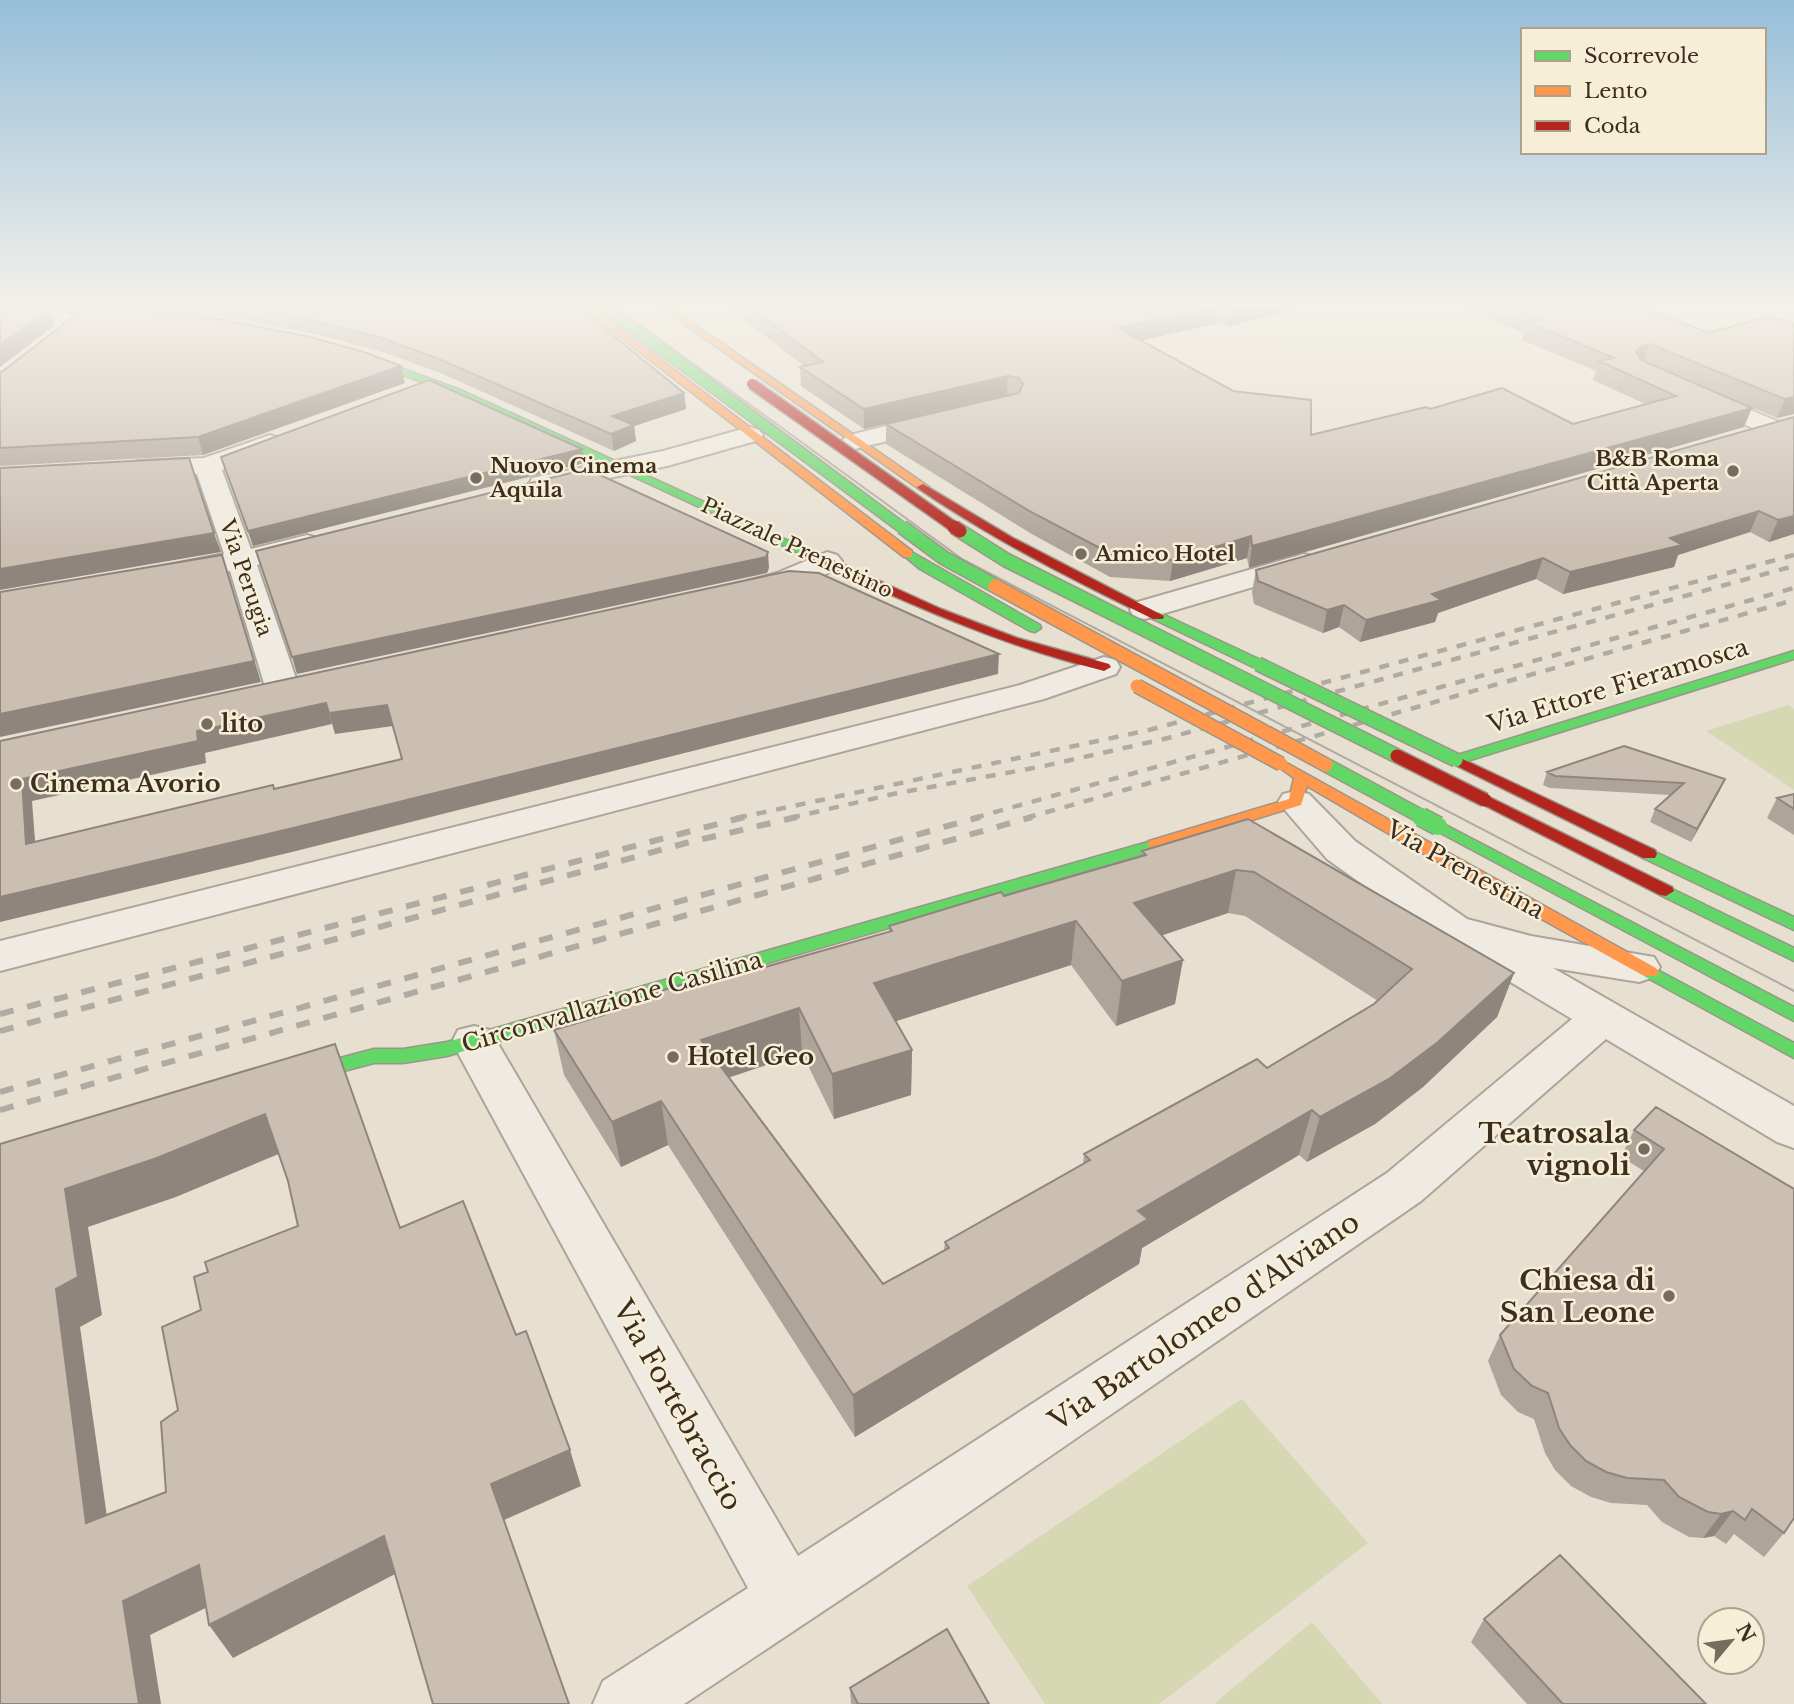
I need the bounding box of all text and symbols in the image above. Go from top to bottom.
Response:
legend [1521,28,1766,154]
text: Scorrevole [1584,43,1699,69]
text: Lento [1584,78,1647,104]
text: Coda [1584,113,1641,139]
place label: B&B Roma Città Aperta [1587,446,1719,496]
place label: Nuovo Cinema Aquila [489,453,657,503]
marker: B&B Roma Città Aperta [1725,463,1741,479]
marker: Nuovo Cinema Aquila [468,470,484,486]
street label: Piazzale Prenestino [697,492,897,604]
street label: Via Perugia [213,515,278,640]
place label: Amico Hotel [1094,541,1236,567]
marker: Amico Hotel [1073,546,1089,562]
street label: Via Ettore Fieramosca [1483,632,1752,739]
place label: lito [221,709,263,738]
marker: lito [199,716,215,732]
place label: Cinema Avorio [30,769,221,798]
marker: Cinema Avorio [8,776,24,792]
street label: Via Prenestina [1380,814,1550,925]
street label: Circonvallazione Casilina [458,944,766,1058]
place label: Hotel Geo [687,1042,814,1071]
marker: Hotel Geo [665,1049,681,1065]
place label: Teatrosala vignoli [1479,1116,1630,1183]
marker: Teatrosala vignoli [1636,1141,1652,1157]
street label: Via Bartolomeo d'Alviano [1042,1204,1366,1439]
place label: Chiesa di San Leone [1500,1263,1655,1330]
marker: Chiesa di San Leone [1661,1288,1677,1304]
street label: Via Fortebraccio [605,1293,750,1517]
north arrow [1696,1606,1766,1676]
text: N [1731,1620,1760,1647]

